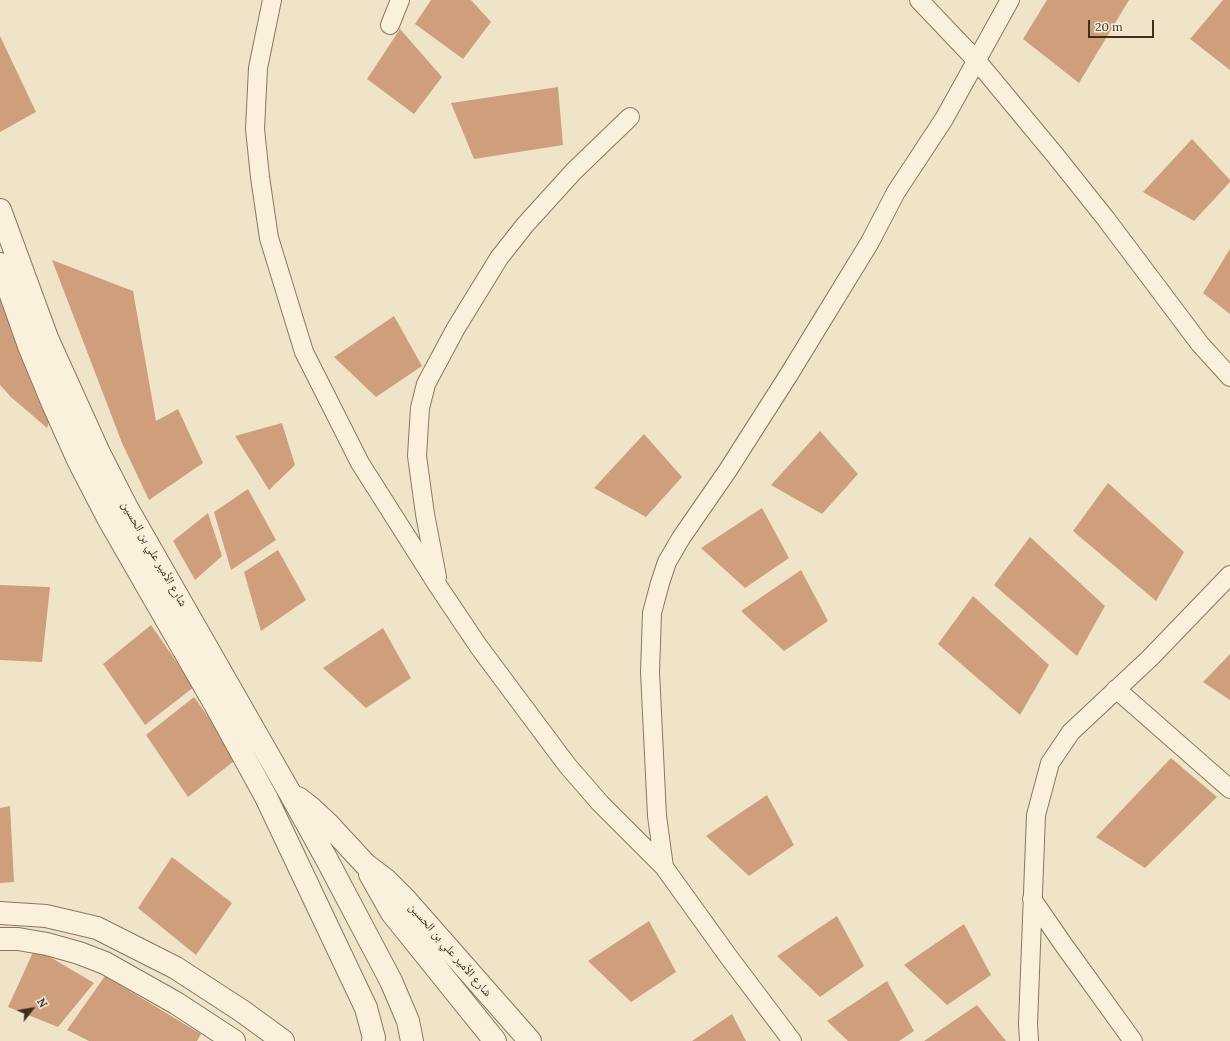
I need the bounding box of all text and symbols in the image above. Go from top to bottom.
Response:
scale bar [1090,12,1156,38]
text: 20 m [1095,19,1123,34]
street label: شارع الأمير علي بن الحسين [118,499,190,609]
street label: شارع الأمير علي بن الحسين [405,900,495,1000]
north arrow [12,989,52,1029]
text: N [34,996,50,1010]

